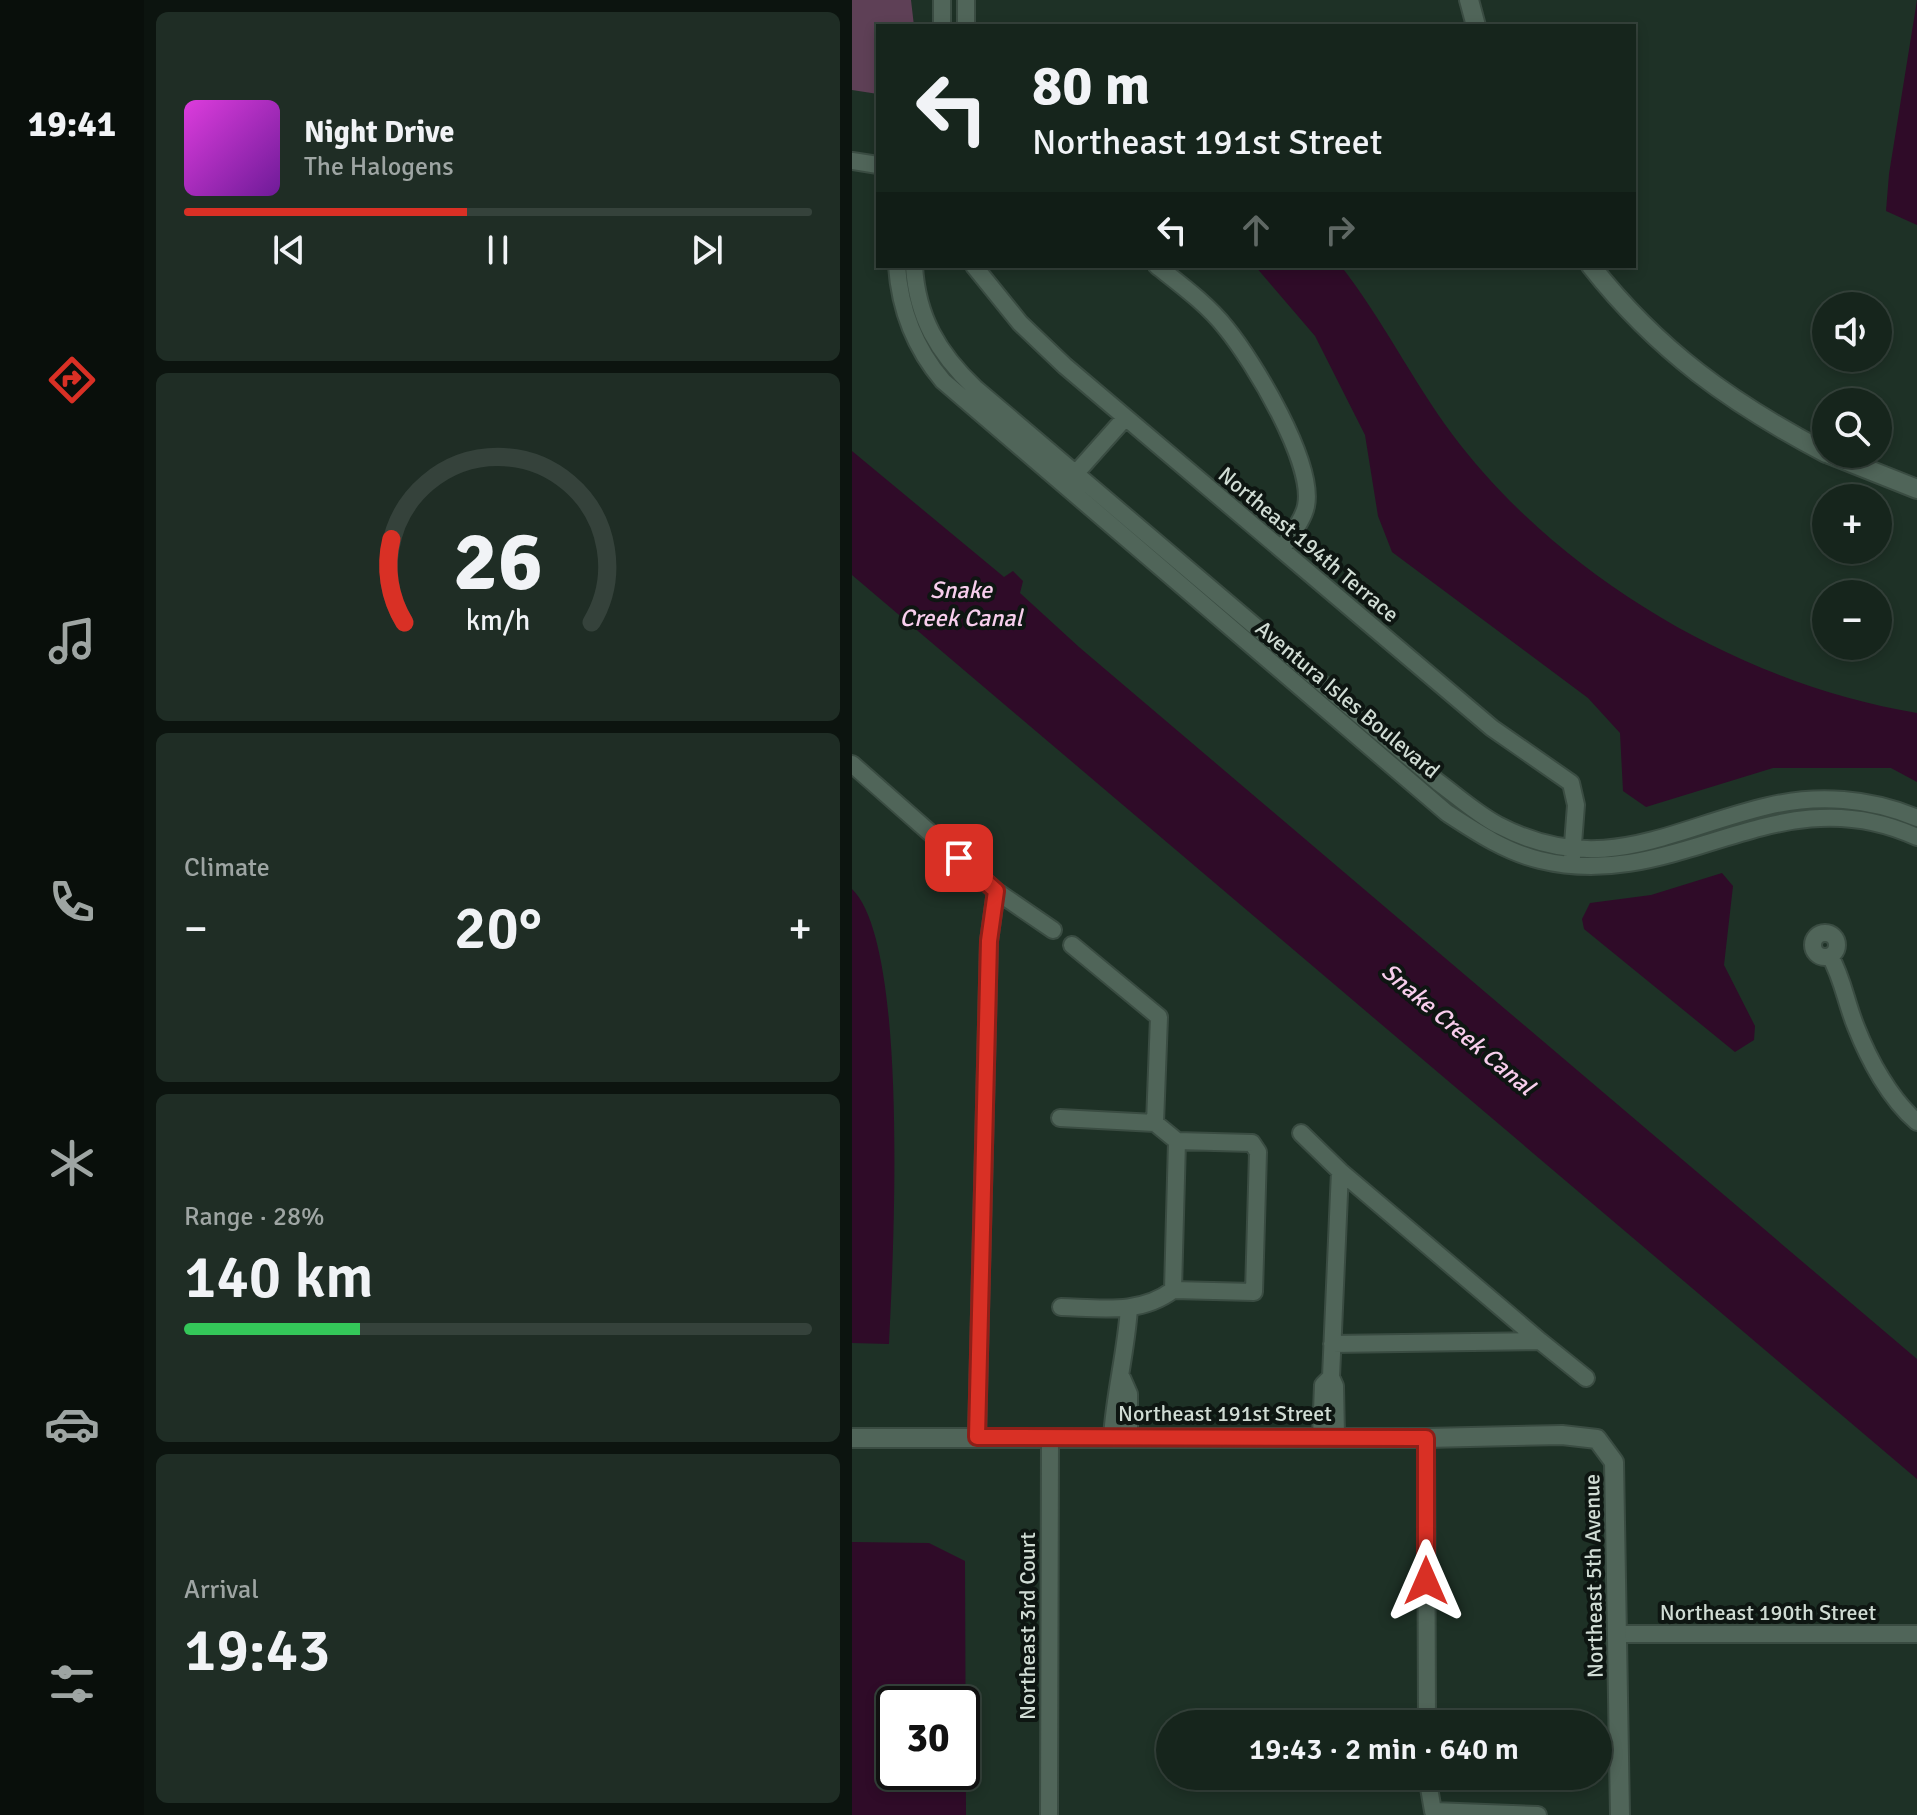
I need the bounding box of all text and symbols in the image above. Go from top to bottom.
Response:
text: 80 m [1032,51,1150,120]
icon: left [900,56,1004,160]
text: 19:41 [28,102,116,147]
text: Night Drive [304,114,454,151]
text: Northeast 191st Street [1032,120,1382,165]
text: The Halogens [304,151,454,183]
icon: left [1150,208,1194,252]
icon: ahead [1234,208,1278,252]
icon: right [1318,208,1362,252]
icon: previous [267,228,311,272]
icon: pause [476,228,520,272]
icon: next [685,228,729,272]
map controls [1812,292,1892,660]
button: sound [1812,292,1892,372]
icon: directions [44,352,100,408]
button: search [1812,388,1892,468]
street label: Northeast 194th Terrace [1213,461,1404,628]
button: + [1812,484,1892,564]
text: 26 [453,510,543,612]
water label: Snake Creek Canal [899,575,1024,633]
button: − [1812,580,1892,660]
text: km/h [466,603,530,638]
icon: music [44,613,100,669]
street label: Aventura Isles Boulevard [1250,615,1445,784]
pin [925,824,993,892]
icon: arrive [937,836,981,880]
text: Climate [184,852,270,884]
icon: phone [44,874,100,930]
text: 20° [454,892,542,966]
text: − [184,902,208,956]
text: + [788,902,812,956]
water label: Snake Creek Canal [1375,956,1542,1103]
icon: climate [44,1135,100,1191]
text: Range · 28% [184,1201,325,1233]
text: 140 km [184,1241,373,1315]
icon: car [44,1396,100,1452]
street label: Northeast 191st Street [1118,1400,1332,1427]
street label: Northeast 5th Avenue [1578,1474,1609,1678]
street label: Northeast 3rd Court [1014,1532,1041,1720]
position arrow [1384,1539,1468,1623]
text: Arrival [184,1574,259,1606]
street label: Northeast 190th Street [1660,1599,1877,1626]
text: 19:43 [184,1614,331,1688]
icon: filters [44,1656,100,1712]
speed limit sign: 30 [876,1686,980,1790]
text: 19:43 · 2 min · 640 m [1249,1731,1519,1768]

